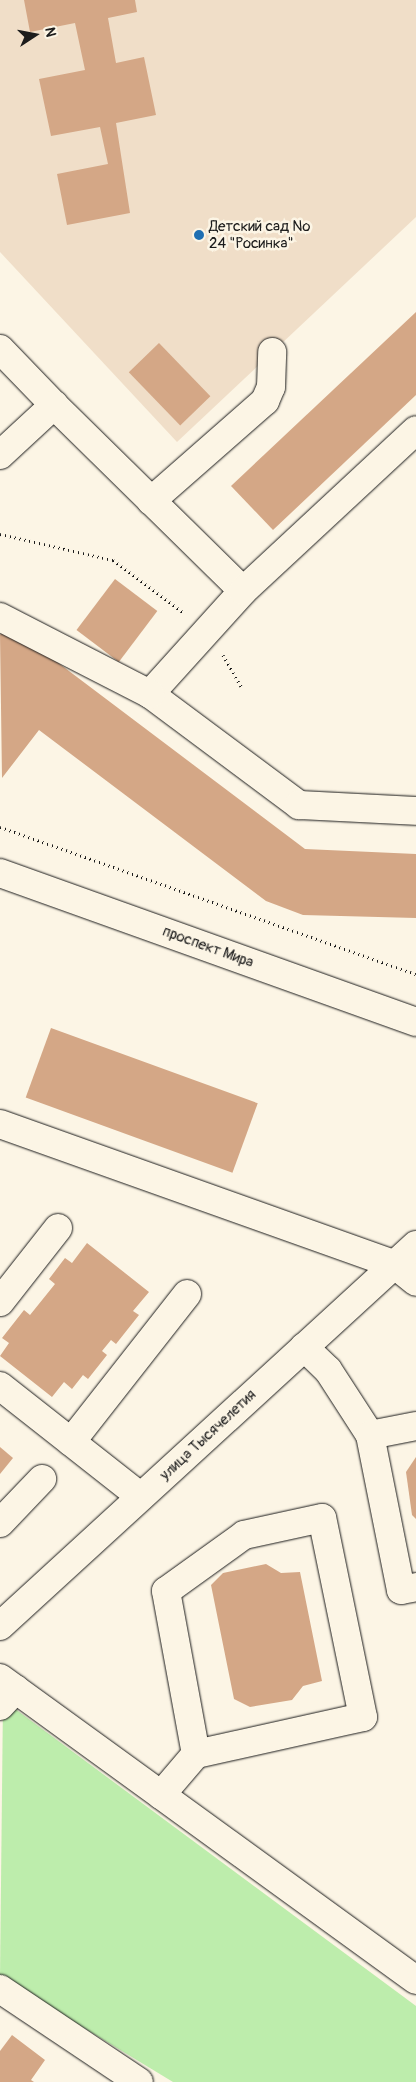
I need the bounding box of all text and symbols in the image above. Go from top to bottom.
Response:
north arrow [10,10,60,60]
text: N [41,26,59,38]
place label: Детский сад № 24 "Росинка" [209,217,310,252]
marker: Детский сад № 24 "Росинка" [193,229,205,241]
street label: проспект Мира [160,922,256,972]
street label: улица Тысячелетия [156,1386,260,1484]

